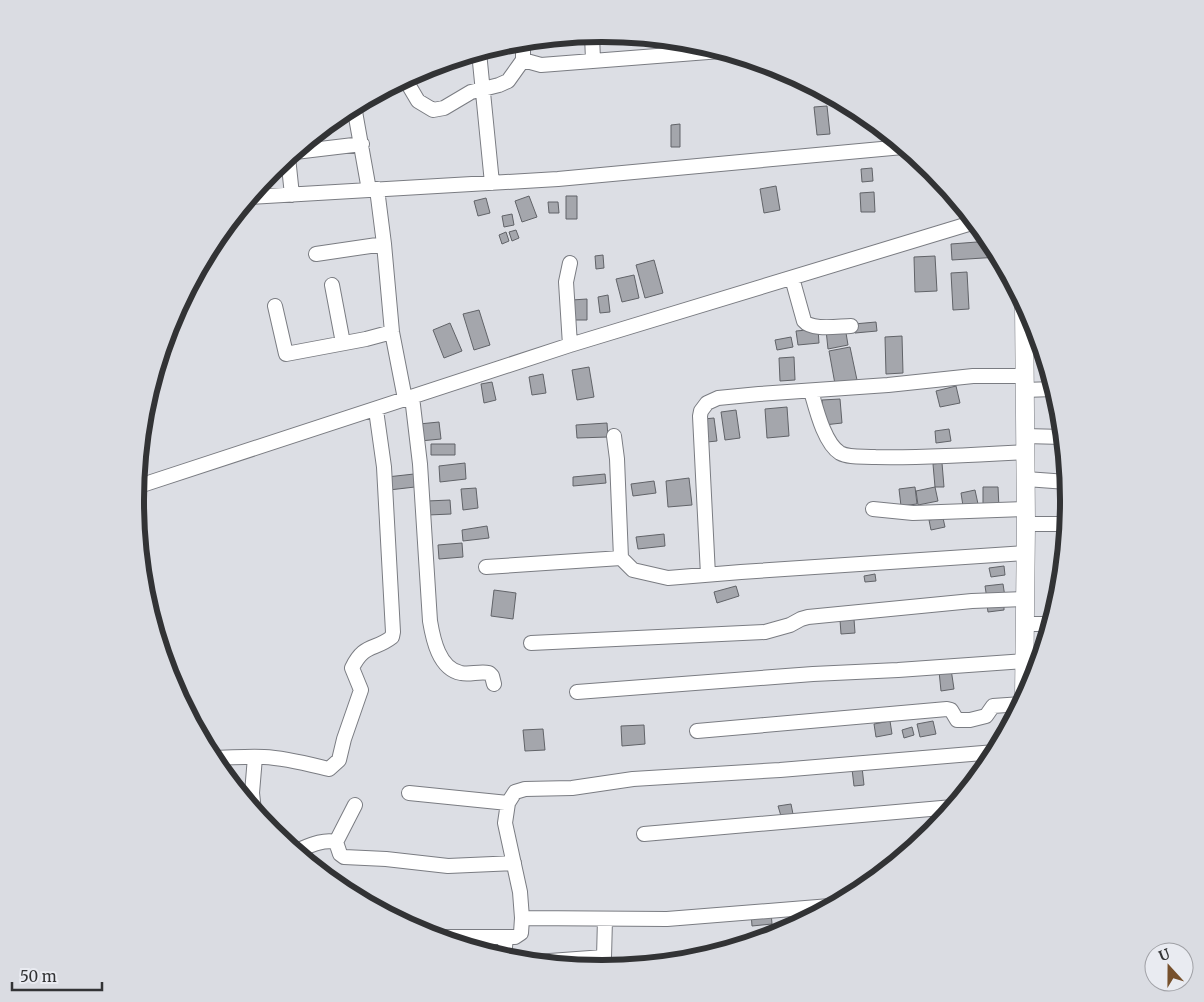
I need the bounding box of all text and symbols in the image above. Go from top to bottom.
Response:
north arrow [1144,942,1194,992]
text: U [1156,944,1173,965]
scale bar [12,960,102,992]
text: 50 m [20,967,57,986]

